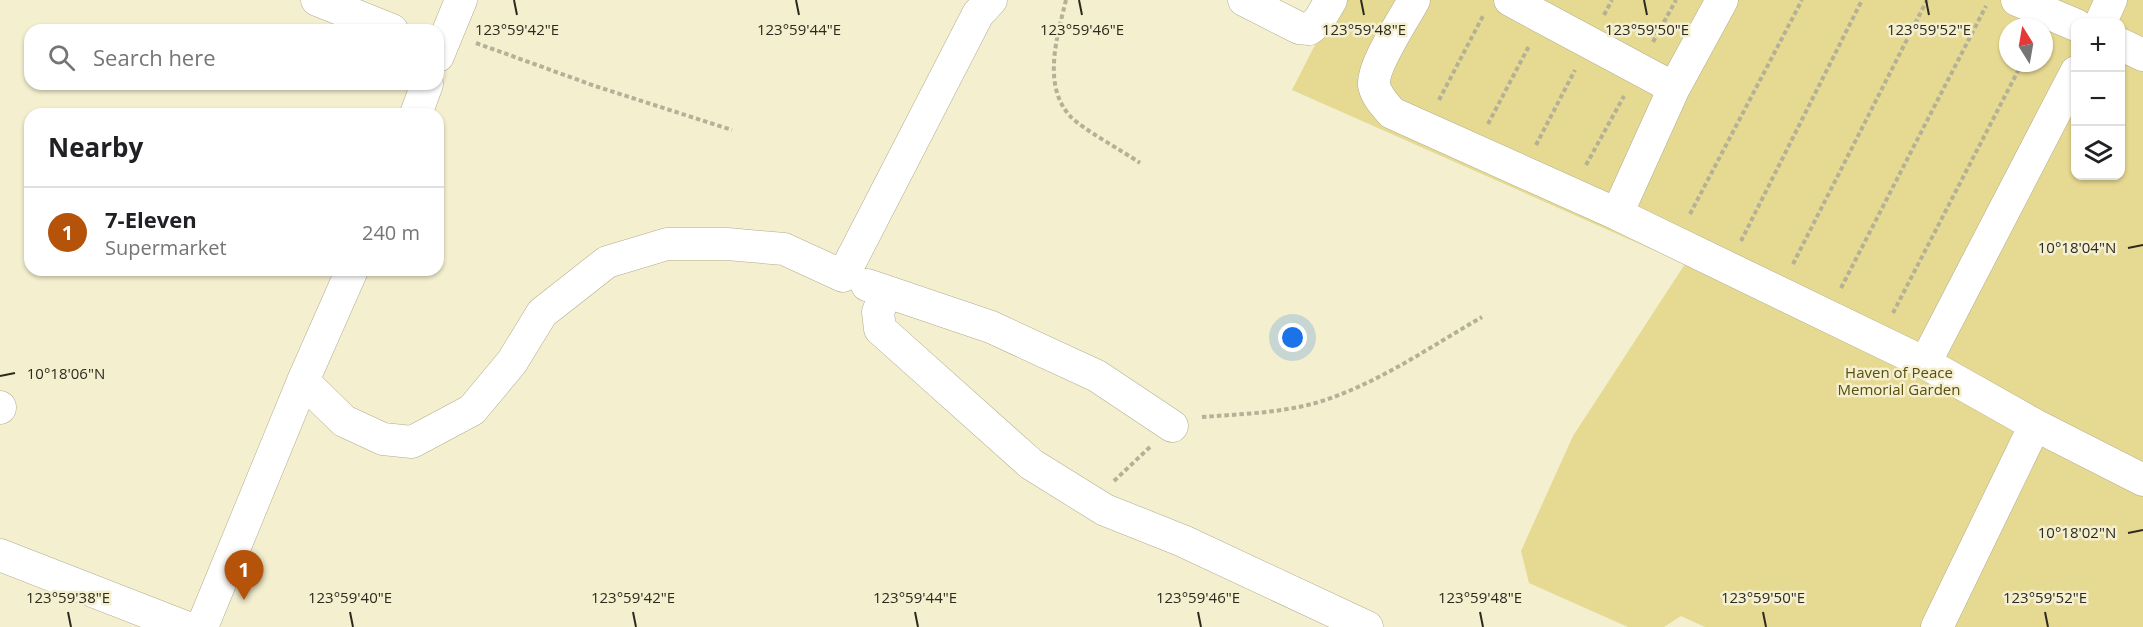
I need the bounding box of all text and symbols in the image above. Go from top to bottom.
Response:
north arrow [1999,18,2053,72]
map controls [2071,18,2125,180]
button: + [2071,18,2125,72]
text: 123°59'42"E [475,19,559,39]
text: 123°59'44"E [757,19,841,39]
text: 123°59'46"E [1040,19,1124,39]
text: 123°59'48"E [1322,19,1406,39]
text: 123°59'50"E [1605,19,1689,39]
text: 123°59'52"E [1887,19,1971,39]
search box [24,24,444,90]
icon: search [45,41,78,74]
text: Search here [93,42,216,72]
button: − [2071,72,2125,126]
button: layers [2071,126,2125,180]
text: Nearby [48,129,143,165]
text: 7-Eleven [105,204,197,234]
text: 1 [62,219,73,246]
text: 240 m [362,219,420,246]
text: Supermarket [105,234,227,261]
text: 10°18'04"N [2038,237,2116,257]
your location [1278,323,1307,352]
park label: Haven of Peace Memorial Garden [1838,362,1960,399]
text: 10°18'06"N [27,363,105,383]
text: 10°18'02"N [2038,522,2116,542]
pin: 1 [224,550,264,600]
text: 123°59'38"E [26,587,110,607]
text: 123°59'40"E [308,587,392,607]
text: 123°59'42"E [591,587,675,607]
text: 123°59'44"E [873,587,957,607]
text: 123°59'46"E [1156,587,1240,607]
text: 123°59'48"E [1438,587,1522,607]
text: 123°59'50"E [1721,587,1805,607]
text: 123°59'52"E [2003,587,2087,607]

